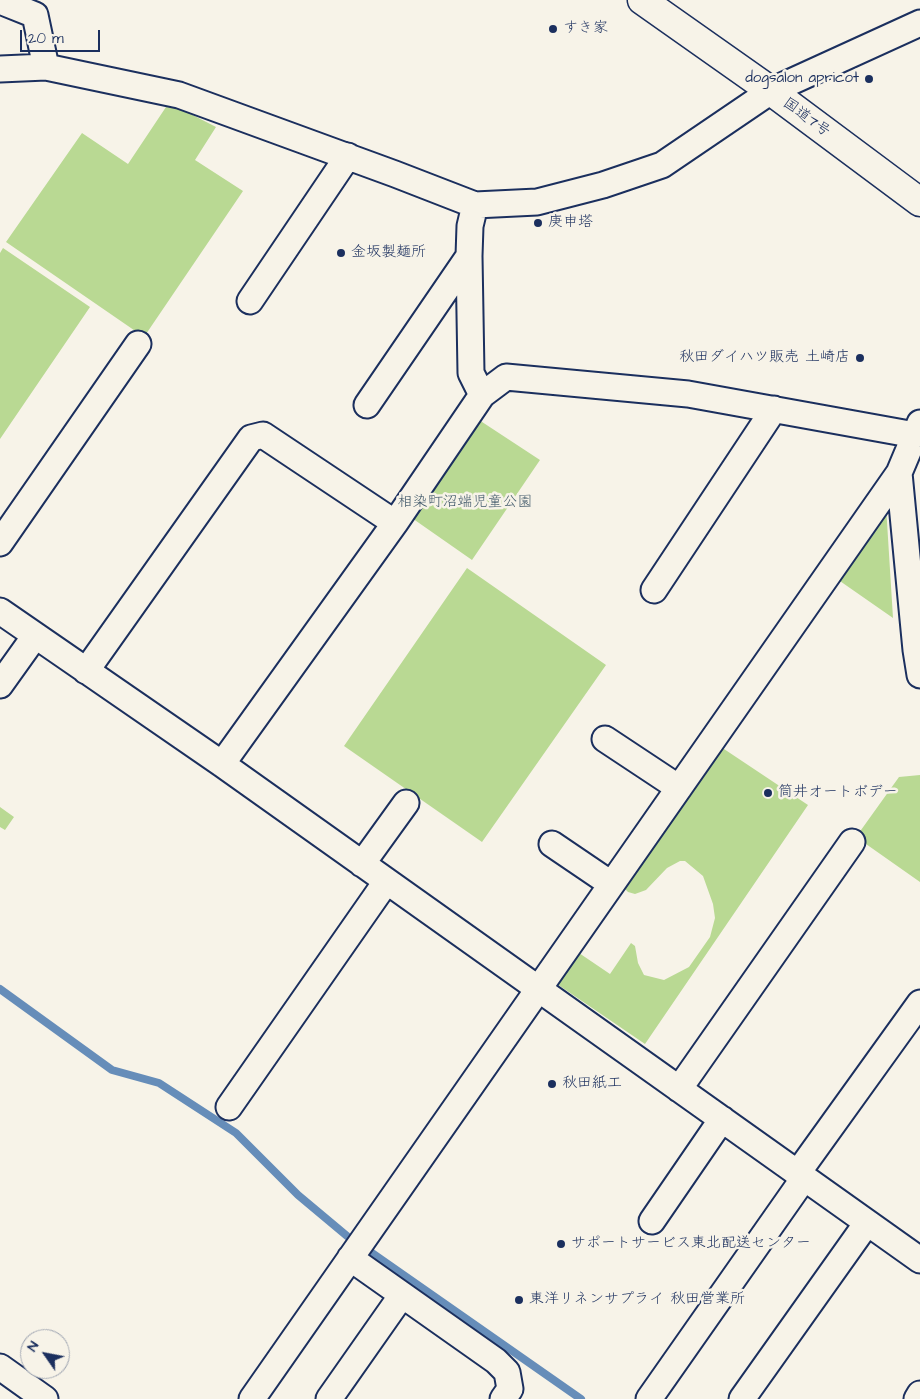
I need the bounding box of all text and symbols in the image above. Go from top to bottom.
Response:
scale bar [22,20,102,52]
place label: すき家 [563,20,608,38]
marker: すき家 [547,23,559,35]
text: 20 m [28,28,64,49]
place label: dogsalon apricot [745,70,859,88]
marker: dogsalon apricot [863,73,875,85]
street label: 国道7号 [779,95,833,141]
place label: 庚申塔 [548,214,593,232]
marker: 庚申塔 [532,217,544,229]
place label: 金坂製麺所 [351,244,426,262]
marker: 金坂製麺所 [335,247,347,259]
place label: 秋田ダイハツ販売 土崎店 [679,349,850,367]
marker: 秋田ダイハツ販売 土崎店 [854,352,866,364]
park label: 相染町沼端児童公園 [398,494,532,512]
place label: 筒井オートボデー [778,784,898,802]
marker: 筒井オートボデー [762,787,774,799]
place label: 秋田紙工 [562,1075,622,1093]
marker: 秋田紙工 [546,1078,558,1090]
place label: サポートサービス東北配送センター [571,1235,811,1253]
marker: サポートサービス東北配送センター [555,1238,567,1250]
place label: 東洋リネンサプライ 秋田営業所 [529,1291,745,1309]
marker: 東洋リネンサプライ 秋田営業所 [513,1294,525,1306]
north arrow [20,1329,70,1379]
text: N [22,1337,44,1356]

